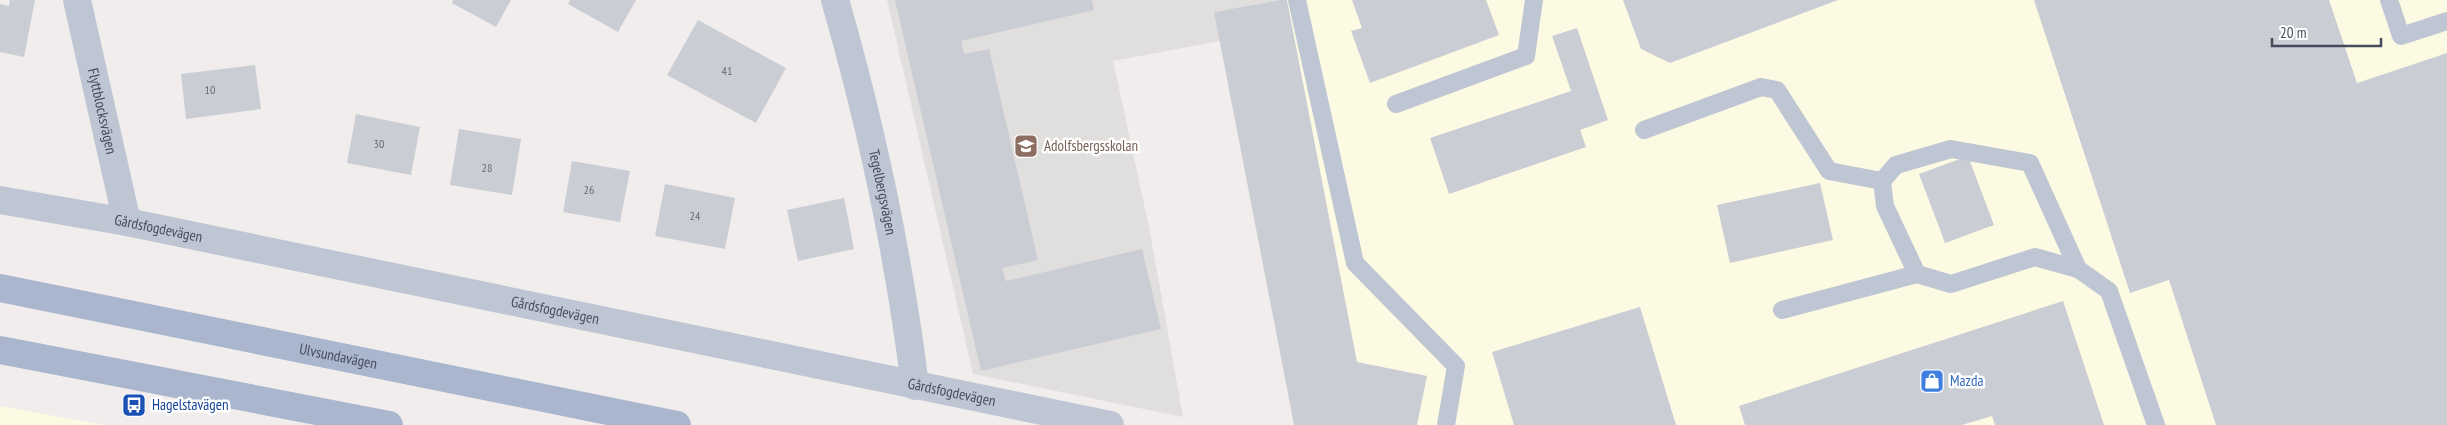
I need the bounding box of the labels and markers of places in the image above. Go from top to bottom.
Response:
school or university icon: Adolfsbergsskolan [1013,133,1039,159]
place label: Adolfsbergsskolan [1044,136,1138,155]
shop icon: Mazda [1919,368,1945,394]
place label: Mazda [1950,371,1983,390]
bus stop icon: Hagelstavägen [121,392,147,418]
place label: Hagelstavägen [152,395,229,414]

